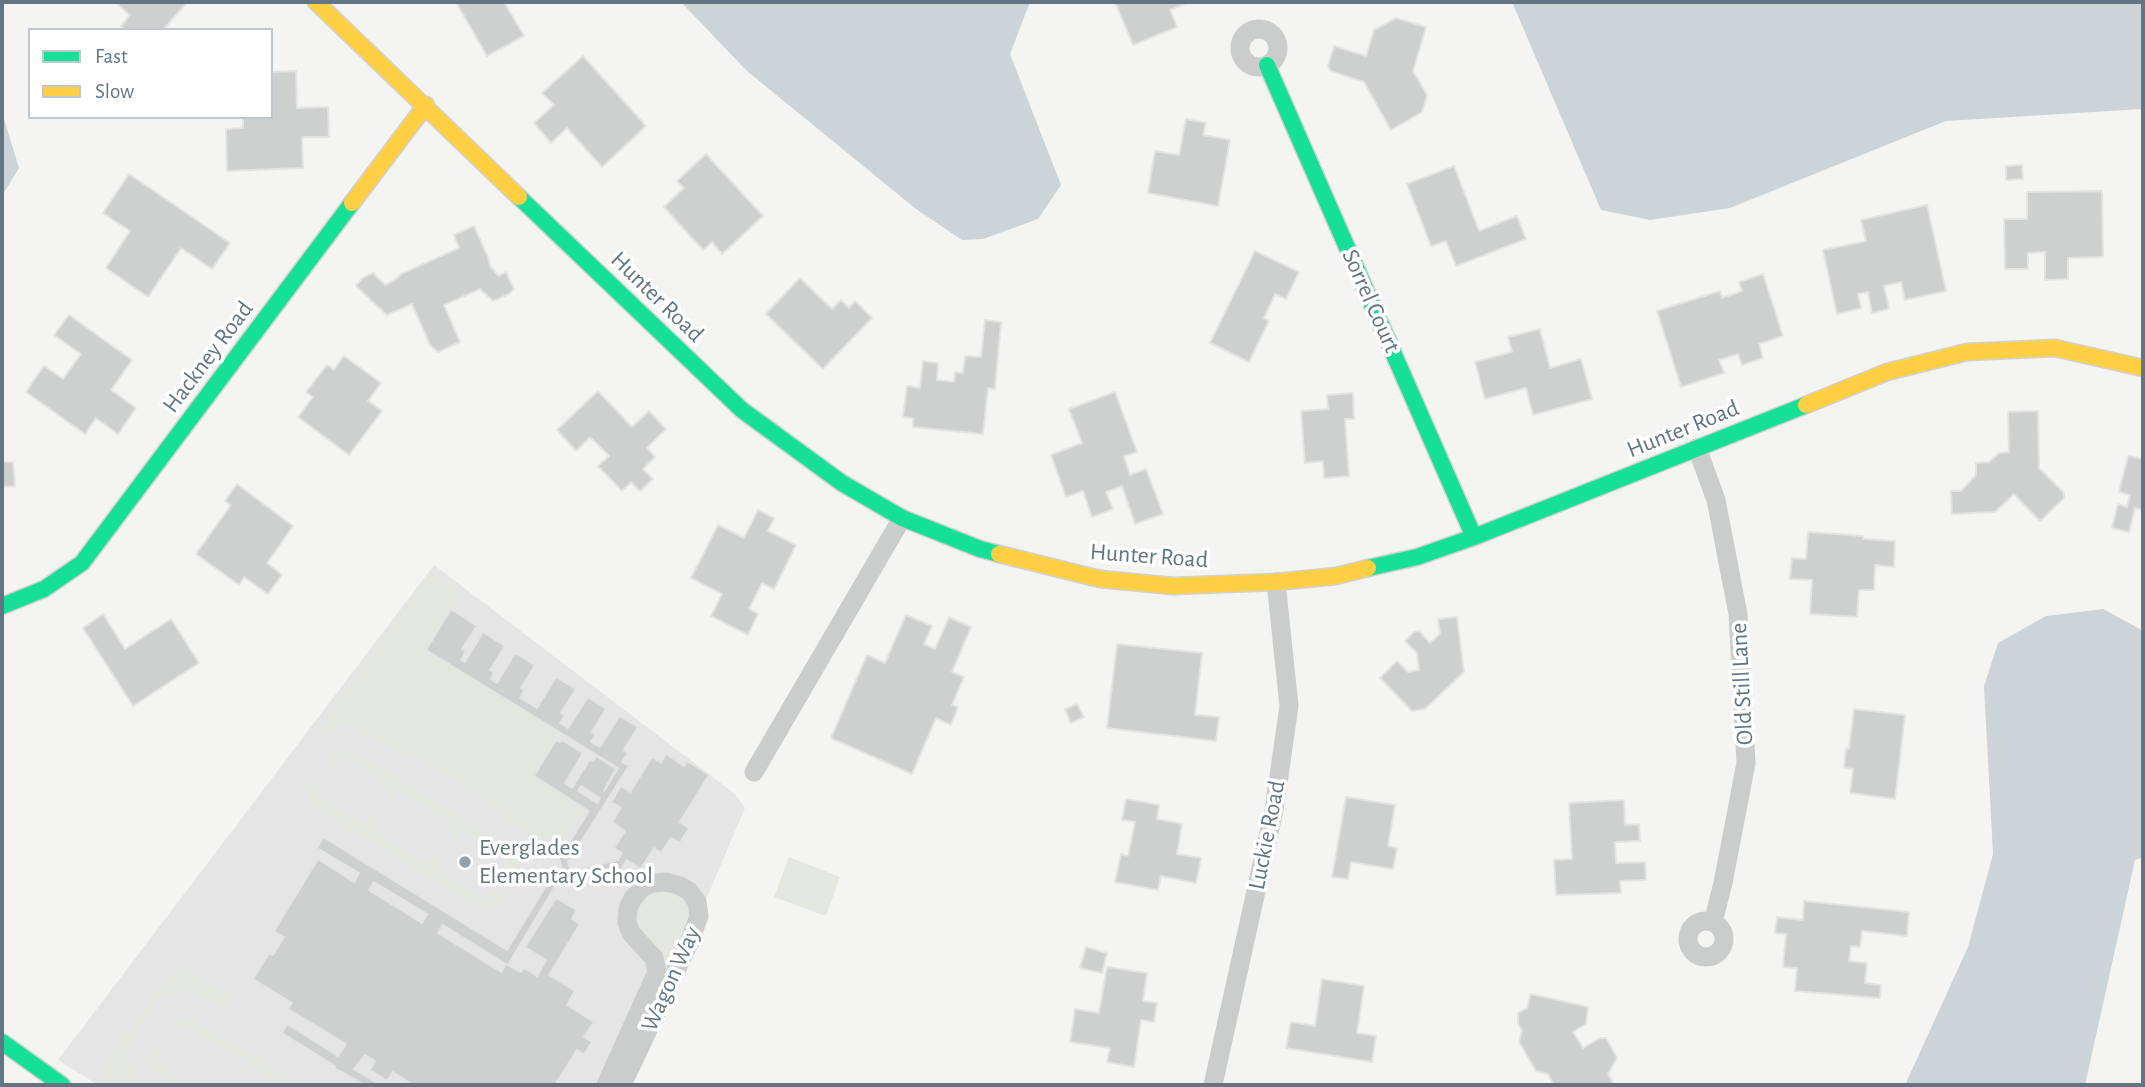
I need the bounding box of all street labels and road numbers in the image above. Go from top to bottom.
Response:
street label: Sorrel Court [1335,245,1407,357]
street label: Hunter Road [604,246,710,348]
street label: Hackney Road [157,295,259,419]
street label: Hunter Road [1623,393,1743,465]
street label: Hunter Road [1089,538,1209,574]
street label: Old Still Lane [1724,622,1760,746]
street label: Luckie Road [1242,778,1292,892]
street label: Wagon Way [635,922,707,1036]

